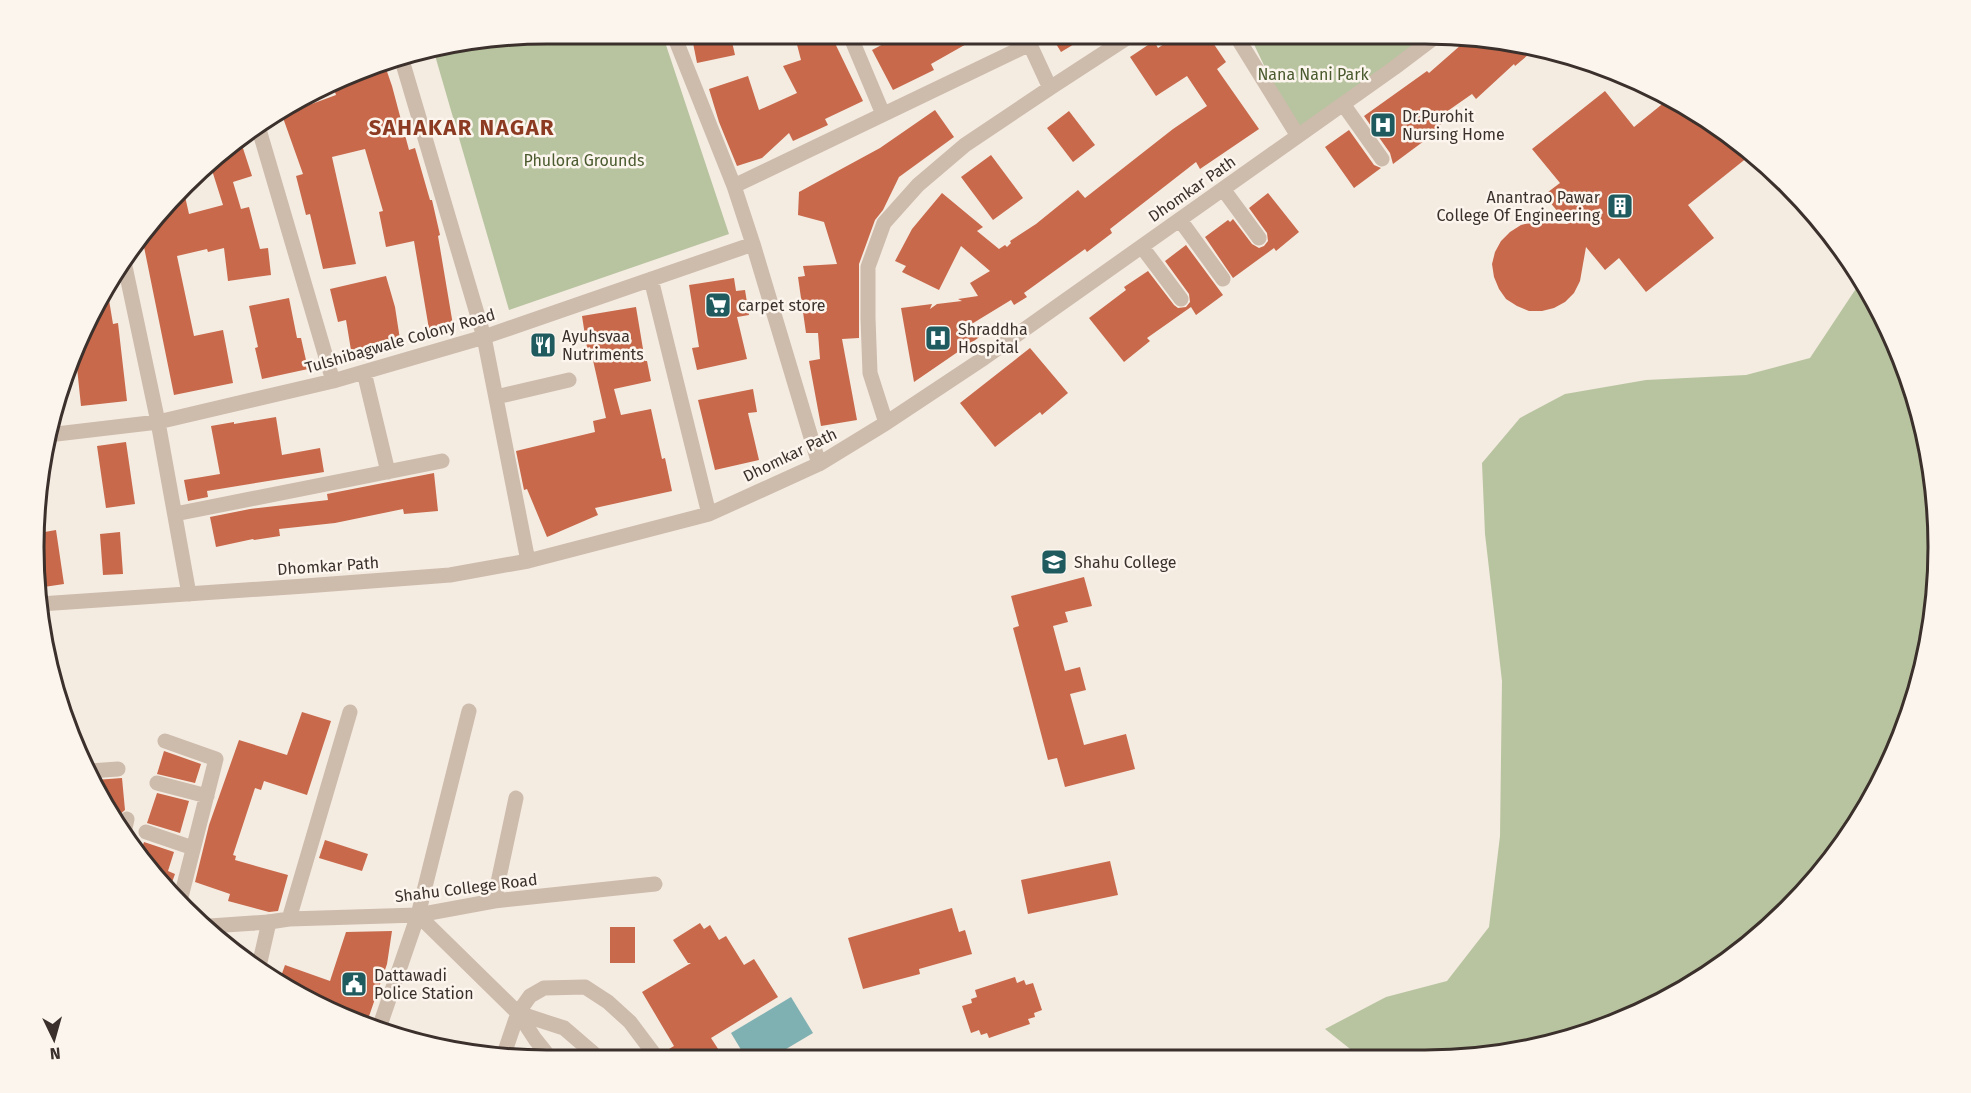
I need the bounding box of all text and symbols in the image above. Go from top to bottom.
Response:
park label: Nana Nani Park [1257,65,1369,84]
place label: Dr.Purohit Nursing Home [1402,107,1505,144]
hospital icon: Dr.Purohit Nursing Home [1368,110,1398,140]
district label: SAHAKAR NAGAR [369,114,555,141]
park label: Phulora Grounds [523,151,645,170]
street label: Dhomkar Path [1145,152,1239,226]
place label: Anantrao Pawar College Of Engineering [1436,188,1601,225]
building icon: Anantrao Pawar College Of Engineering [1605,191,1635,221]
supermarket icon: carpet store [703,290,733,320]
place label: carpet store [738,296,825,315]
street label: Tulshibagwale Colony Road [303,305,497,377]
place label: Shraddha Hospital [958,320,1028,357]
hospital icon: Shraddha Hospital [923,323,953,353]
place label: Ayuhsvaa Nutriments [562,327,644,364]
restaurant icon: Ayuhsvaa Nutriments [528,330,558,360]
street label: Dhomkar Path [740,424,840,486]
school or university icon: Shahu College [1039,547,1069,577]
street label: Dhomkar Path [276,553,380,579]
place label: Shahu College [1074,553,1177,572]
street label: Shahu College Road [394,870,538,906]
place label: Dattawadi Police Station [374,966,474,1003]
public building icon: Dattawadi Police Station [339,969,369,999]
north arrow [24,1009,84,1069]
text: N [49,1044,61,1063]

